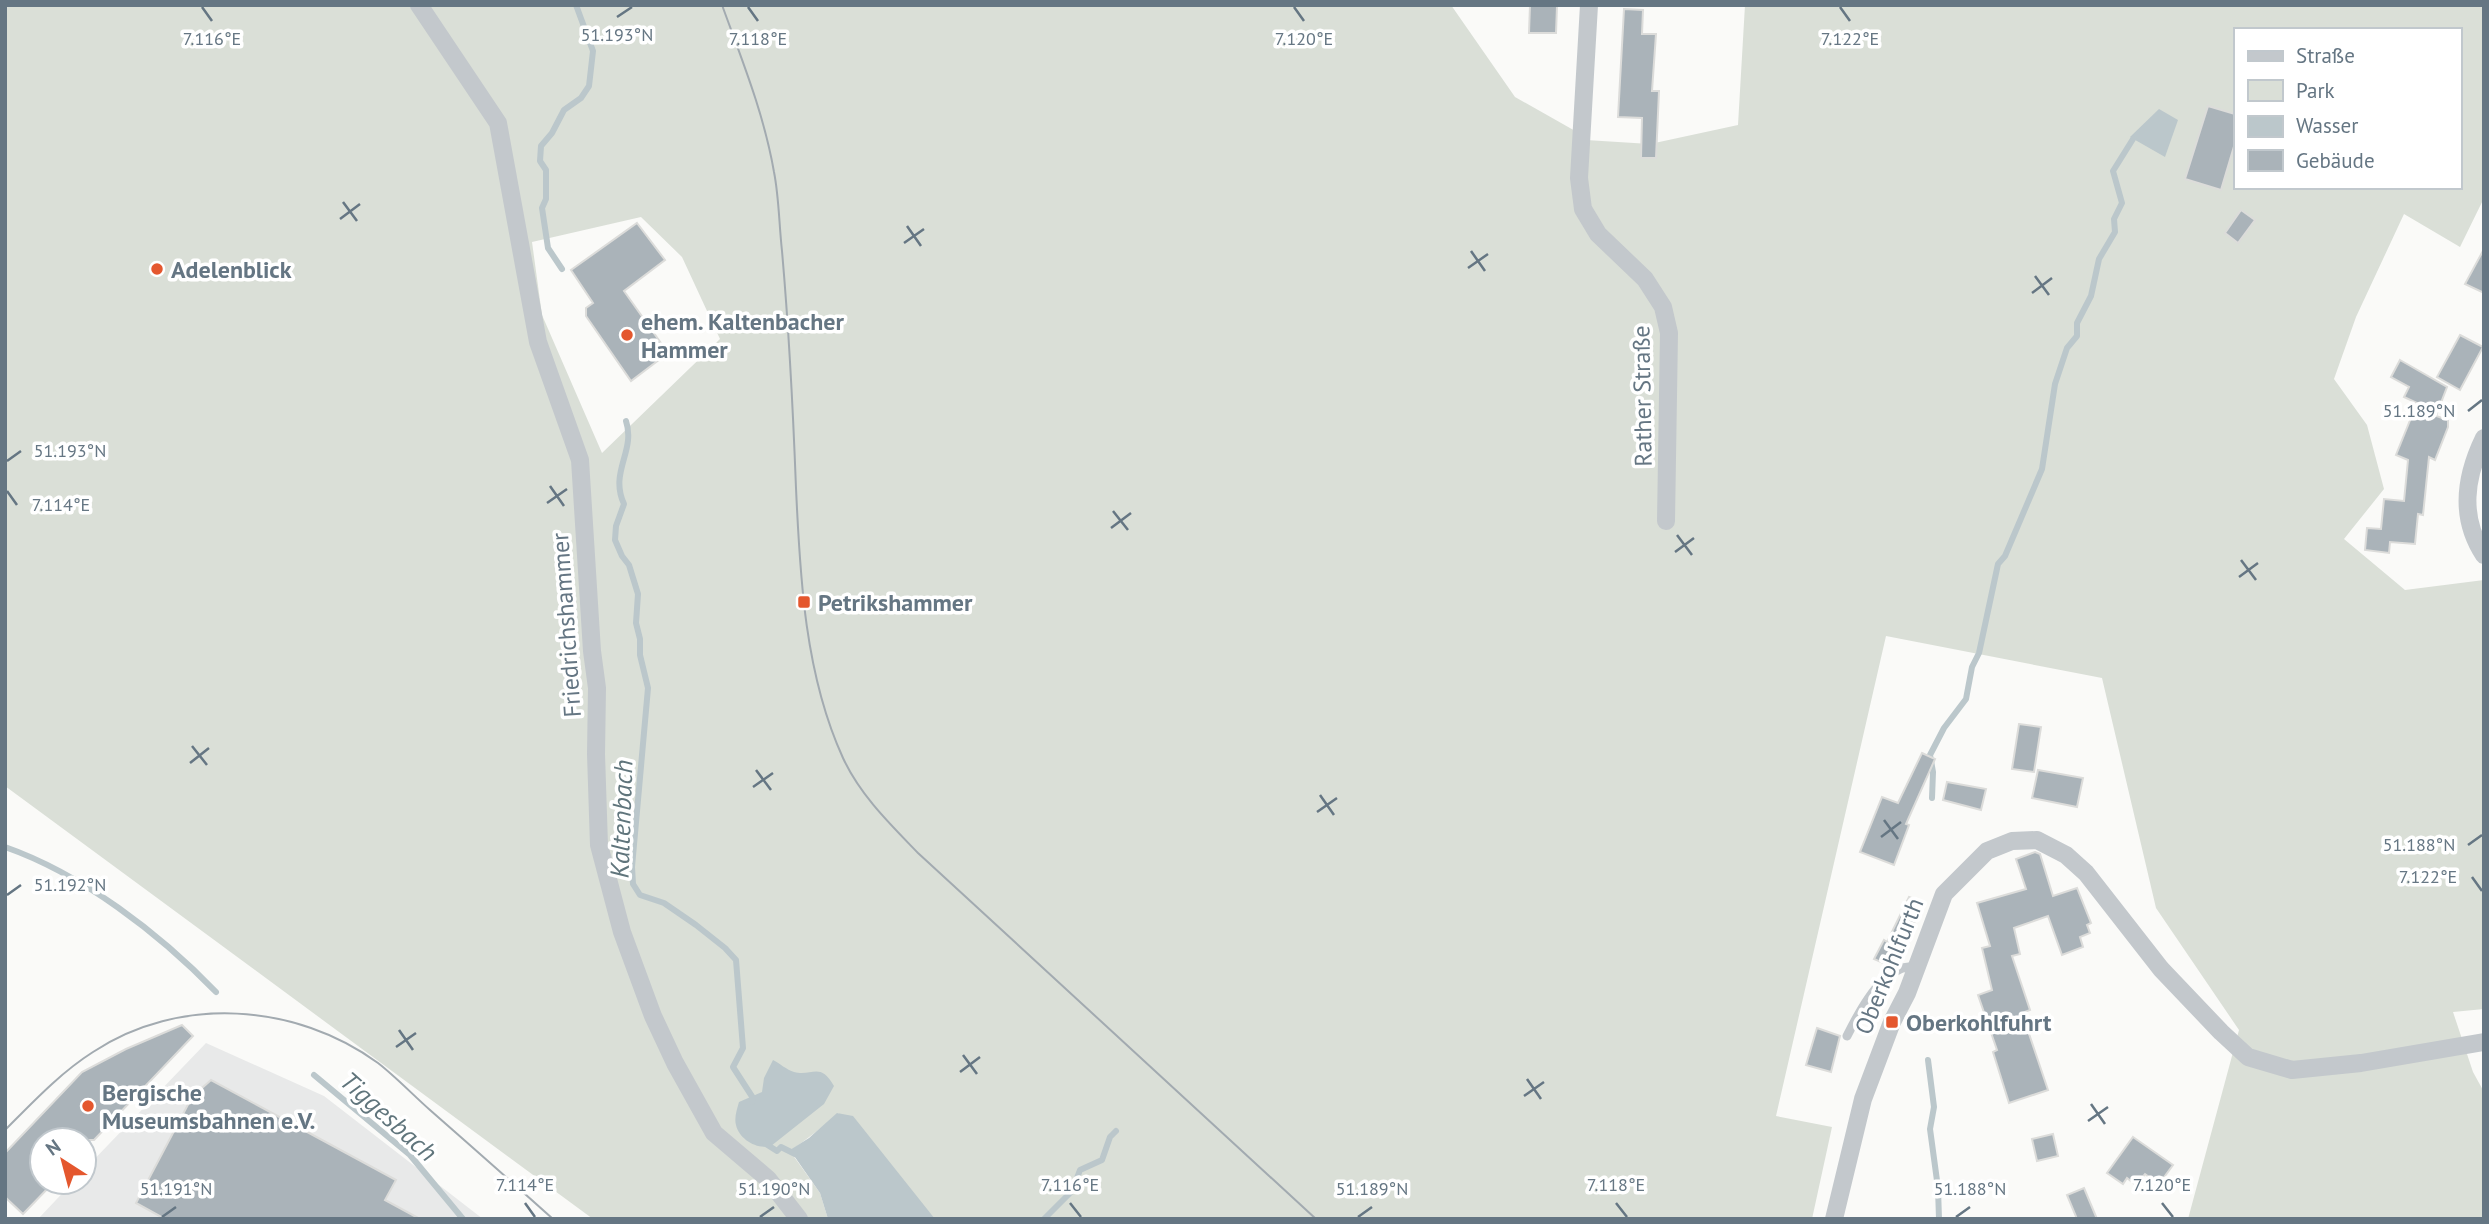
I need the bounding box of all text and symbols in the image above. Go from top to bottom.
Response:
text: 51.193°N [581,23,653,46]
text: 7.116°E [183,27,241,50]
text: 7.118°E [729,27,787,50]
text: 7.120°E [1275,27,1333,50]
text: 7.122°E [1821,27,1879,50]
legend [2234,28,2461,189]
text: Straße [2296,42,2355,69]
text: Park [2296,77,2335,104]
text: Wasser [2296,112,2358,139]
text: Gebäude [2296,147,2375,174]
place label: Adelenblick [171,254,292,285]
marker: Adelenblick [149,261,165,277]
place label: ehem. Kaltenbacher Hammer [641,306,844,365]
street label: Rather Straße [1625,325,1659,467]
marker: ehem. Kaltenbacher Hammer [619,327,635,343]
text: 51.189°N [2383,399,2455,422]
text: 51.193°N [34,439,106,462]
text: 7.114°E [32,493,90,516]
street label: Friedrichshammer [544,532,588,718]
place label: Petrikshammer [818,587,973,618]
marker: Petrikshammer [796,594,812,610]
water label: Kaltenbach [602,759,640,879]
text: 51.188°N [2383,833,2455,856]
text: 7.122°E [2399,865,2457,888]
text: 51.192°N [34,873,106,896]
street label: Oberkohlfurth [1848,893,1930,1039]
place label: Oberkohlfuhrt [1906,1007,2052,1038]
marker: Oberkohlfuhrt [1884,1014,1900,1030]
water label: Tiggesbach [334,1064,444,1168]
place label: Bergische Museumsbahnen e.V. [102,1077,315,1136]
marker: Bergische Museumsbahnen e.V. [80,1098,96,1114]
north arrow [28,1126,98,1196]
text: N [41,1134,65,1161]
text: 7.114°E [496,1173,554,1196]
text: 7.116°E [1041,1173,1099,1196]
text: 7.118°E [1587,1173,1645,1196]
text: 7.120°E [2133,1173,2191,1196]
text: 51.191°N [140,1177,212,1200]
text: 51.190°N [738,1177,810,1200]
text: 51.189°N [1336,1177,1408,1200]
text: 51.188°N [1934,1177,2006,1200]

